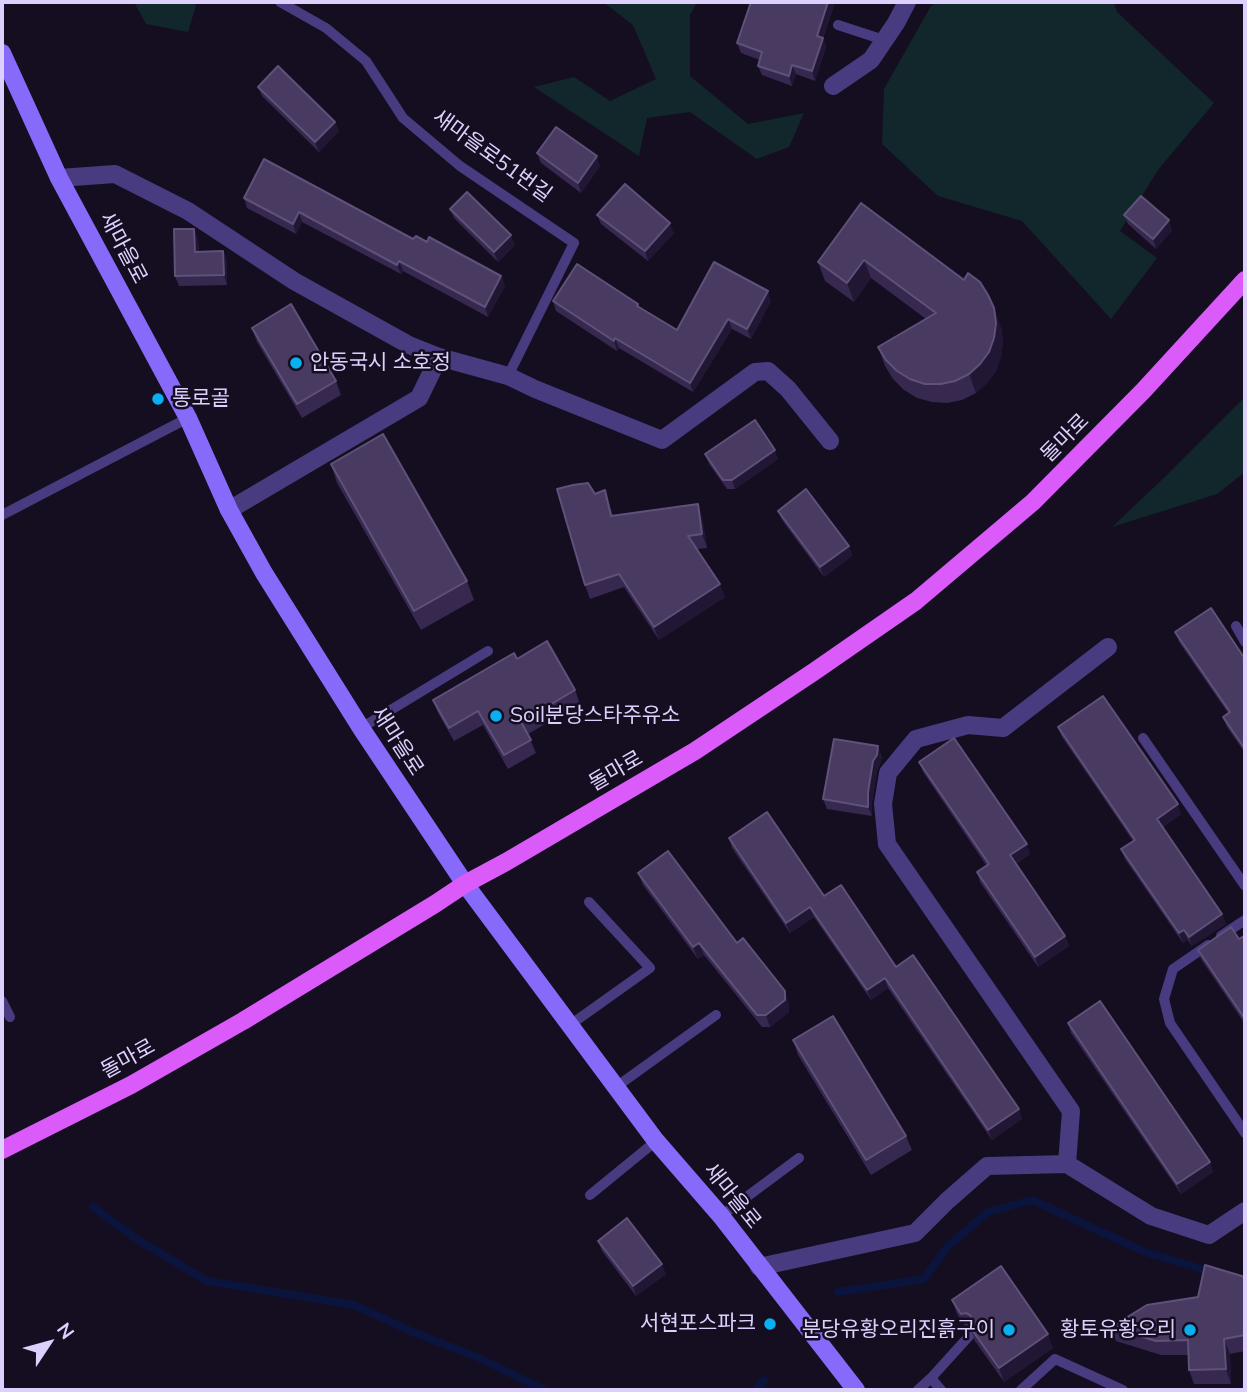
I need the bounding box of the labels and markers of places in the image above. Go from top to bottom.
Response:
place label: 안동국시 소호정 [310,350,451,376]
marker: 안동국시 소호정 [288,355,304,371]
place label: 통로골 [172,386,230,412]
marker: 통로골 [150,391,166,407]
place label: Soil분당스타주유소 [510,703,680,729]
marker: Soil분당스타주유소 [488,708,504,724]
place label: 서현포스파크 [640,1311,756,1337]
marker: 서현포스파크 [762,1316,778,1332]
place label: 분당유황오리진흙구이 [802,1317,995,1343]
place label: 황토유황오리 [1060,1317,1176,1343]
marker: 분당유황오리진흙구이 [1001,1322,1017,1338]
marker: 황토유황오리 [1182,1322,1198,1338]

